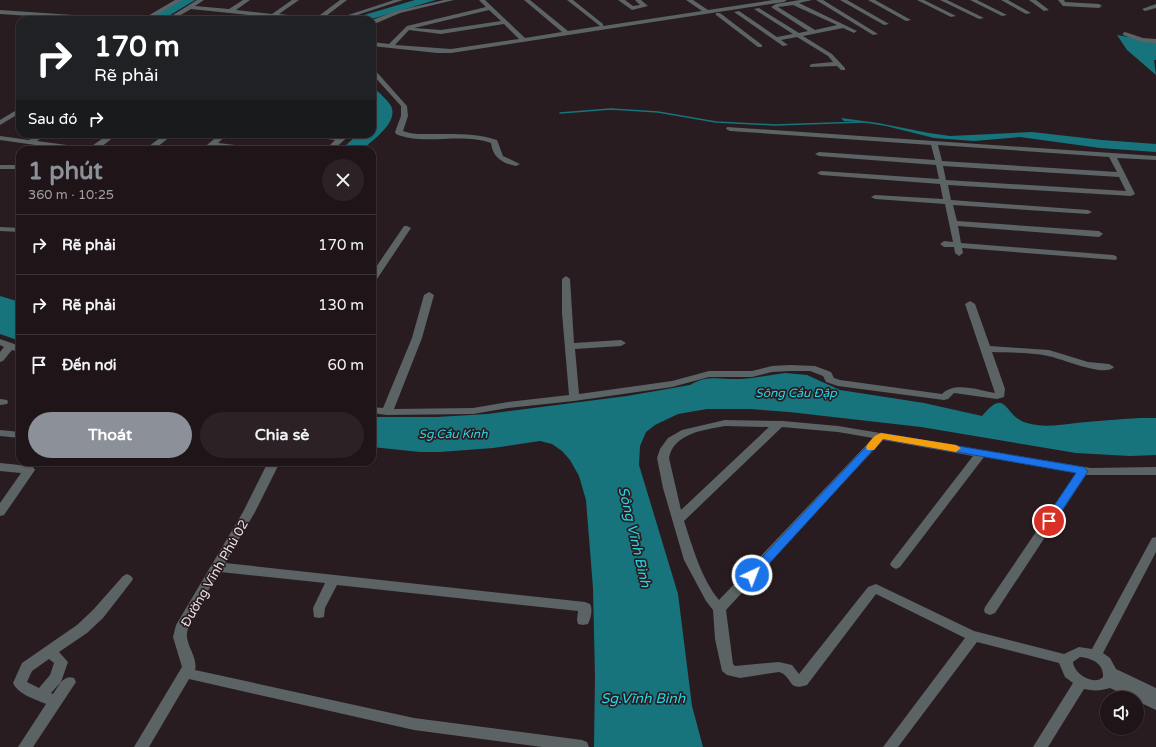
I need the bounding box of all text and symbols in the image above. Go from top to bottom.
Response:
text: 170 m [94,30,180,64]
icon: right [28,32,80,84]
text: Rẽ phải [94,64,159,86]
icon: right [85,108,107,130]
text: Sau đó [28,110,77,128]
text: 1 phút [28,157,103,186]
button: close [322,159,364,201]
text: 360 m · 10:25 [28,187,114,203]
icon: right [28,234,50,256]
text: Rẽ phải [62,236,116,254]
text: 170 m [318,236,364,254]
icon: right [28,294,50,316]
text: Rẽ phải [62,296,116,314]
text: 130 m [318,296,364,314]
icon: arrive [28,354,50,376]
text: Đến nơi [62,356,117,374]
text: 60 m [327,356,364,374]
water label: Sông Cầu Đập [755,386,838,400]
button: Thoát [28,412,192,458]
button: Chia sẻ [200,412,364,458]
water label: Sg.Cầu Kinh [419,427,488,441]
water label: Sông Vĩnh Bình [615,485,654,589]
pin [1032,504,1066,538]
icon: arrive [1038,510,1060,532]
street label: Đường Vĩnh Phú 02 [178,517,252,630]
position arrow [731,554,773,596]
water label: Sg.Vĩnh Bình [601,690,686,707]
map controls [1100,691,1144,735]
button: sound [1100,691,1144,735]

